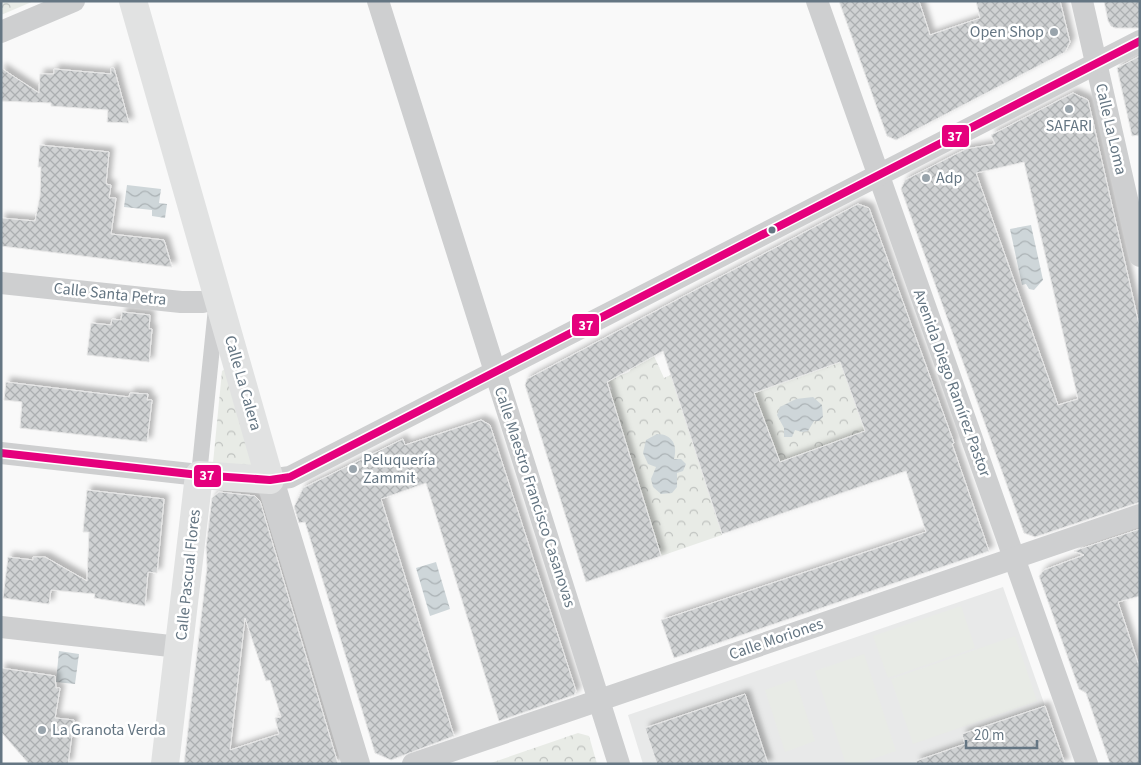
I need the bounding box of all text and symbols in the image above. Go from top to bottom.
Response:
place label: Open Shop [970,21,1044,43]
marker: Open Shop [1048,26,1060,38]
street label: Calle La Loma [1090,81,1132,177]
marker: SAFARI [1063,103,1075,115]
place label: SAFARI [1046,115,1092,137]
line badge: 37 [941,124,970,148]
text: 37 [948,127,962,147]
place label: Adp [936,167,963,189]
marker: Adp [920,172,932,184]
unlabelled marker [767,225,777,235]
street label: Calle Santa Petra [53,277,167,311]
street label: Avenida Diego Ramírez Pastor [908,286,996,480]
line badge: 37 [571,313,600,337]
text: 37 [579,316,593,336]
street label: Calle La Calera [219,333,267,433]
street label: Calle Maestro Francisco Casanovas [489,384,581,610]
place label: Peluquería Zammit [363,449,435,489]
marker: Peluquería Zammit [347,463,359,475]
line badge: 37 [193,464,222,488]
text: 37 [200,466,214,486]
street label: Calle Pascual Flores [170,508,206,642]
street label: Calle Moriones [726,612,826,665]
scale bar [966,718,1037,750]
place label: La Granota Verda [52,719,166,741]
marker: La Granota Verda [36,724,48,736]
text: 20 m [974,725,1004,746]

